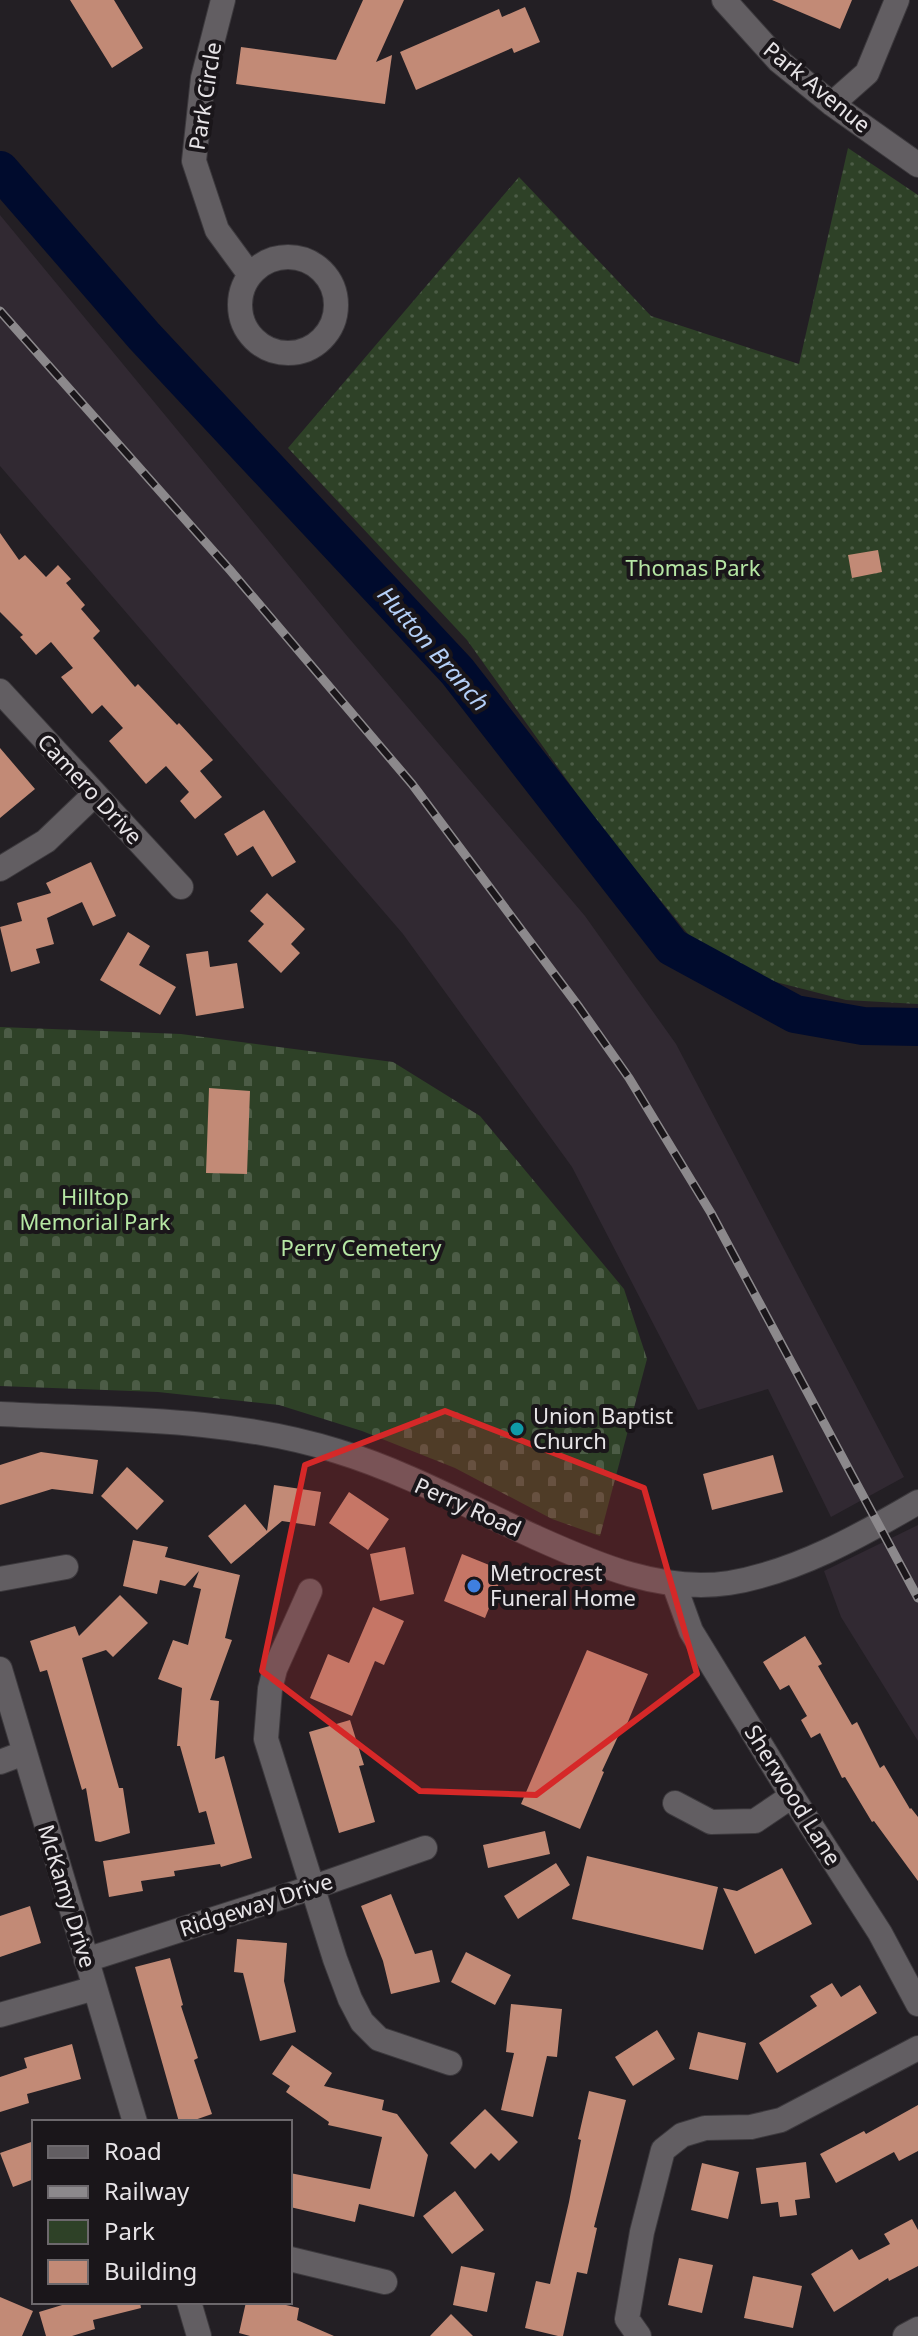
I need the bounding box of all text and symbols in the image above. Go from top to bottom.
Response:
street label: Park Avenue [758,34,877,139]
street label: Park Circle [181,40,227,152]
park label: Thomas Park [626,552,761,582]
water label: Hutton Branch [371,578,498,718]
street label: Camero Drive [32,726,150,850]
park label: Hilltop Memorial Park [19,1181,171,1236]
park label: Perry Cemetery [281,1232,442,1262]
place label: Union Baptist Church [533,1400,673,1455]
marker: Union Baptist Church [508,1420,526,1438]
street label: Perry Road [410,1469,526,1543]
place label: Metrocrest Funeral Home [490,1557,636,1612]
marker: Metrocrest Funeral Home [465,1577,483,1595]
street label: Sherwood Lane [739,1719,849,1870]
street label: McKamy Drive [32,1820,104,1971]
street label: Ridgeway Drive [175,1865,336,1943]
legend [32,2120,292,2304]
text: Road [104,2134,162,2167]
text: Railway [104,2174,190,2207]
text: Park [104,2214,155,2247]
text: Building [104,2254,197,2287]

